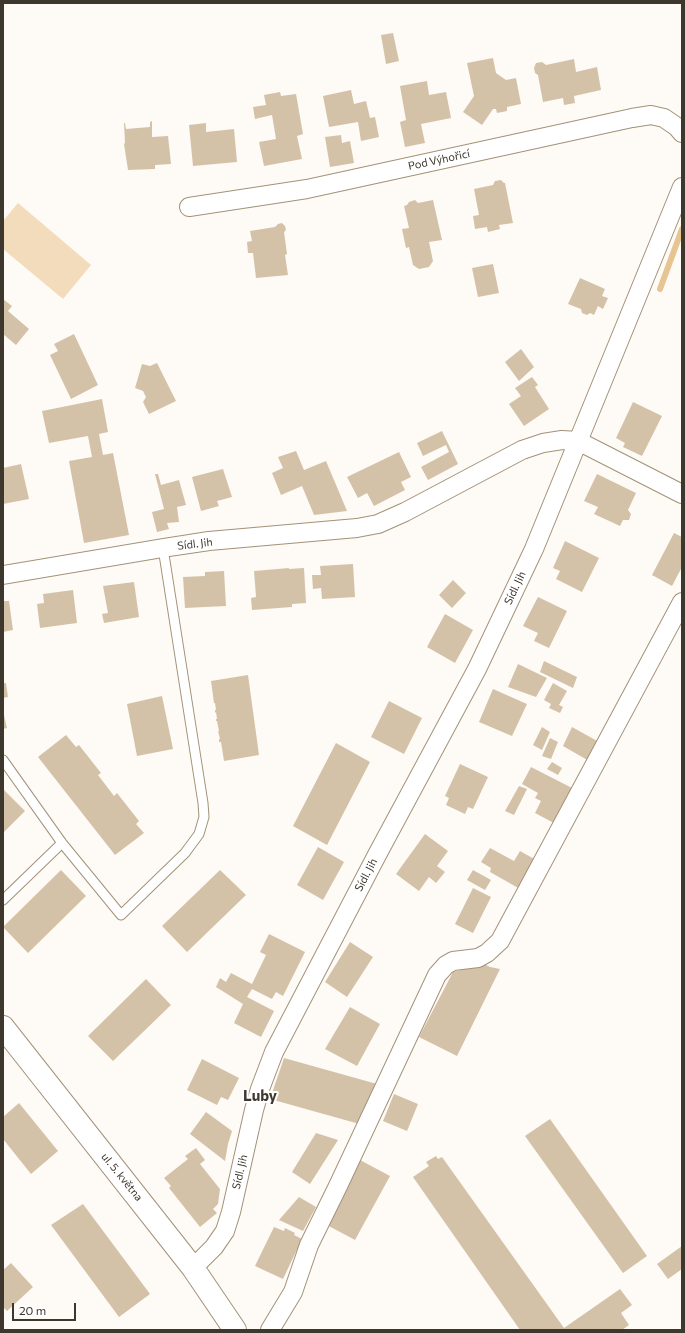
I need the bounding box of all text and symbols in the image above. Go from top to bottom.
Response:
street label: Pod Výhořicí [407,147,471,173]
street label: Sídl. Jih [177,535,213,553]
street label: Sídl. Jih [502,569,528,607]
street label: Sídl. Jih [352,856,380,894]
district label: Luby [243,1087,277,1105]
street label: ul. 5. května [99,1150,145,1204]
street label: Sídl. Jih [230,1153,250,1191]
scale bar [14,1295,78,1321]
text: 20 m [19,1303,46,1317]

